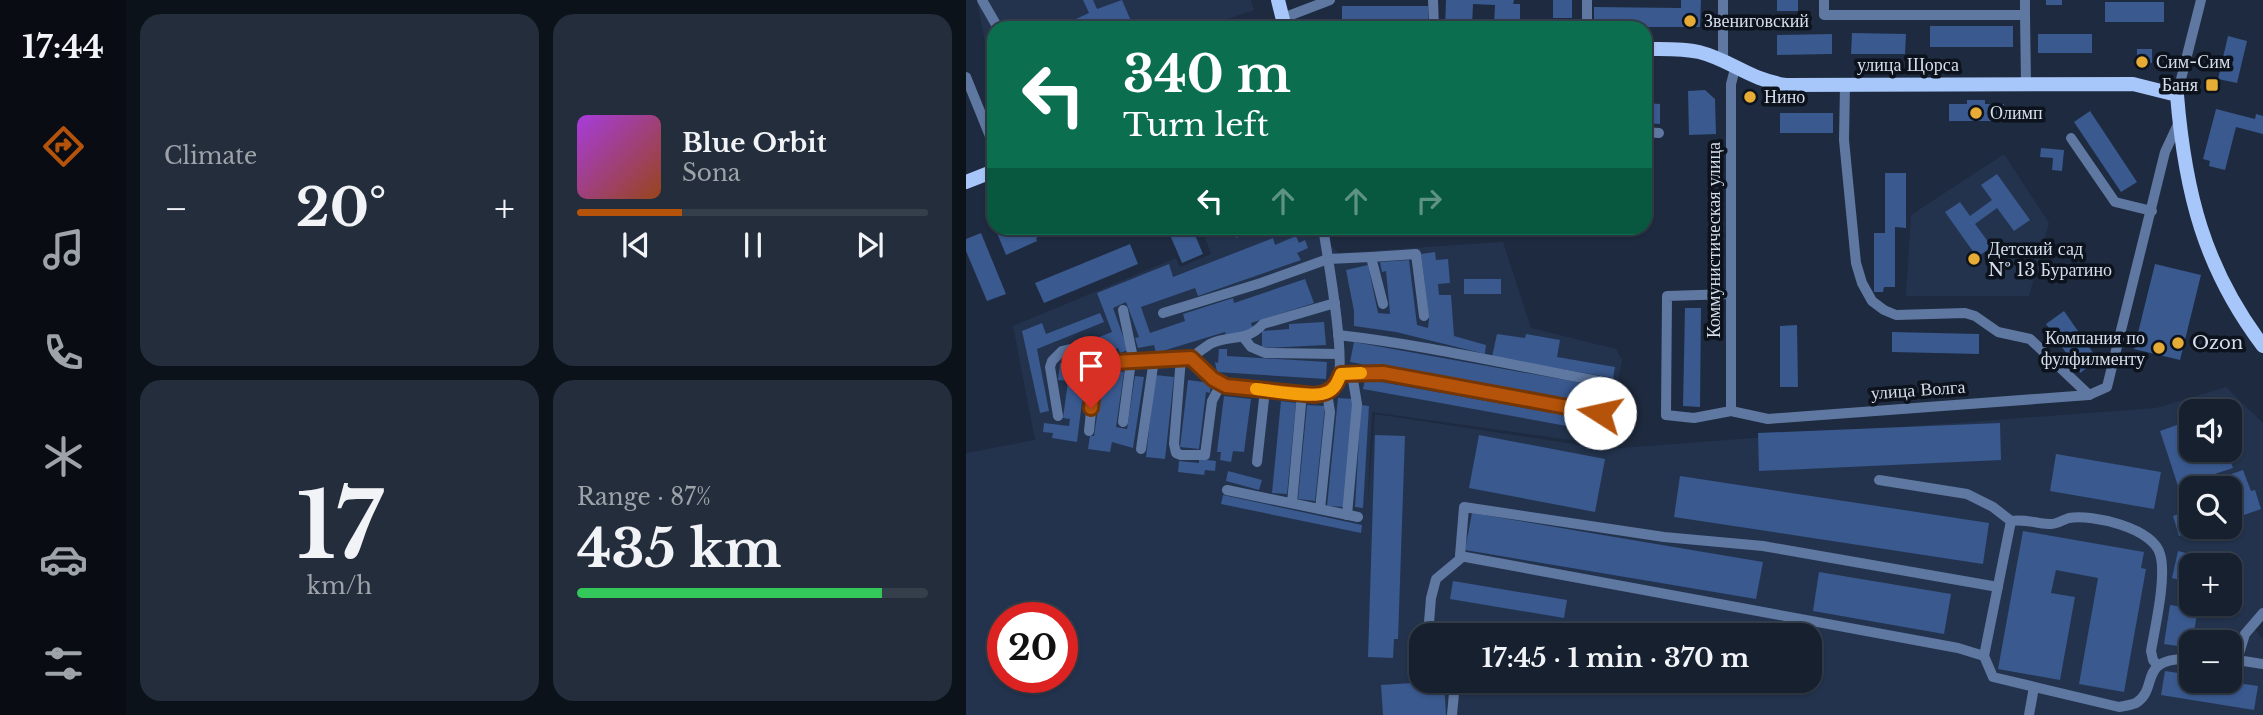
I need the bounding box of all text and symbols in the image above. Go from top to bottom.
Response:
place label: Звениговский [1704,10,1809,32]
marker: Звениговский [1682,13,1698,29]
text: 17:44 [22,27,104,67]
text: 340 m [1123,44,1291,105]
icon: left [1008,49,1099,140]
place label: Сим-Сим [2156,51,2230,73]
street label: улица Щорса [1857,54,1959,76]
marker: Сим-Сим [2134,54,2150,70]
place label: Баня [2162,74,2198,96]
marker: Баня [2204,77,2220,93]
place label: Нино [1764,86,1805,108]
marker: Нино [1742,89,1758,105]
place label: Олимп [1990,102,2043,124]
text: Turn left [1123,105,1269,145]
marker: Олимп [1968,105,1984,121]
icon: directions [39,122,88,171]
text: Blue Orbit [682,127,827,159]
text: Climate [164,142,257,170]
street label: Коммунистическая улица [1703,142,1725,338]
text: Sona [682,159,740,187]
text: 20° [296,176,386,240]
icon: left [1191,182,1229,220]
icon: ahead [1264,182,1302,220]
icon: ahead [1337,182,1375,220]
icon: right [1410,182,1448,220]
text: − [164,185,188,232]
text: + [494,185,515,232]
icon: music [39,225,88,274]
icon: previous [617,226,655,264]
icon: pause [734,226,772,264]
icon: next [851,226,889,264]
place label: Детский сад № 13 Буратино [1988,238,2112,281]
marker: Детский сад № 13 Буратино [1966,251,1982,267]
place label: Компания по фулфилменту [2041,327,2145,370]
icon: phone [39,328,88,377]
place label: Ozon [2192,332,2243,354]
marker: Ozon [2170,335,2186,351]
pin [1061,336,1121,408]
marker: Компания по фулфилменту [2151,340,2167,356]
icon: arrive [1072,347,1110,385]
position arrow [1563,376,1637,450]
street label: улица Волга [1870,376,1966,404]
map controls [2179,399,2242,693]
button: sound [2179,399,2242,462]
icon: climate [39,432,88,481]
text: 17 [296,470,383,583]
button: search [2179,476,2242,539]
text: Range · 87% [577,483,711,511]
text: 435 km [577,517,781,581]
icon: car [39,535,88,584]
button: + [2179,553,2242,616]
text: km/h [307,572,372,600]
speed limit sign: 20 [987,602,1078,693]
button: − [2179,630,2242,693]
icon: filters [39,639,88,688]
text: 17:45 · 1 min · 370 m [1482,642,1749,674]

